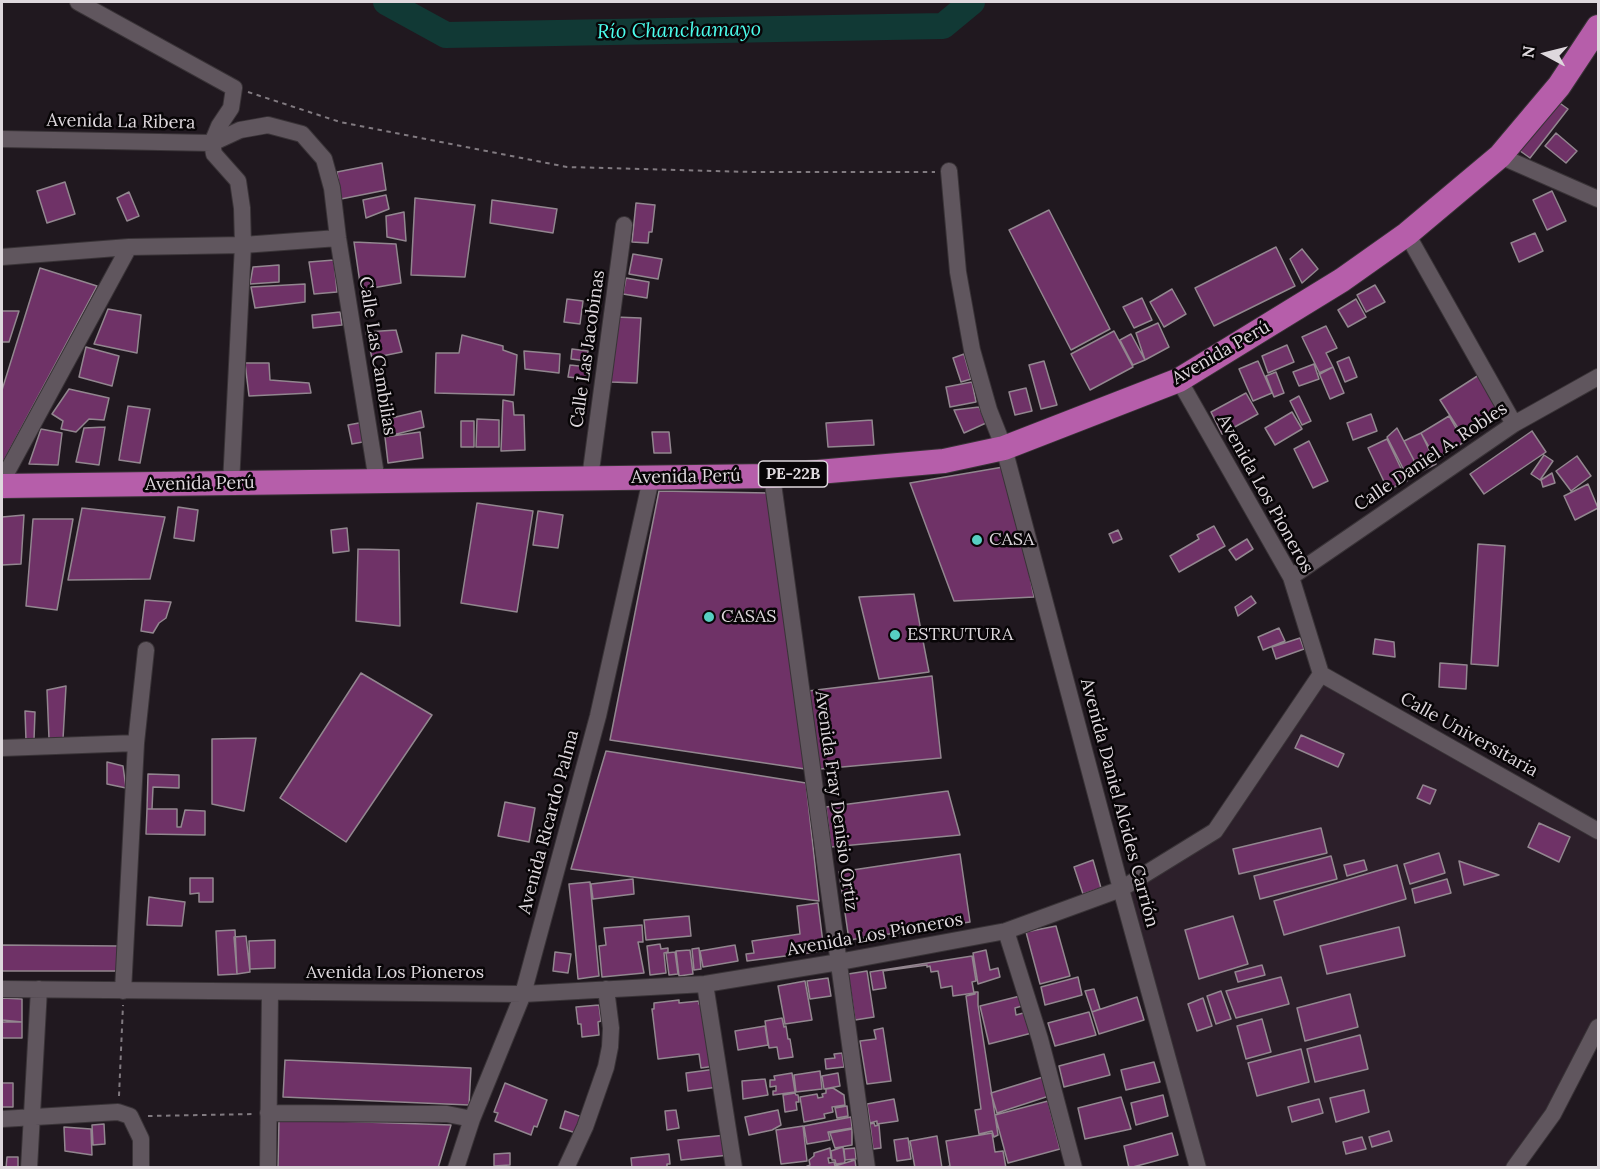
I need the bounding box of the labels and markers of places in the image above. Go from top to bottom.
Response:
place label: CASA [989,529,1034,551]
marker: CASA [970,533,984,547]
place label: CASAS [721,606,776,628]
marker: CASAS [702,610,716,624]
place label: ESTRUTURA [907,624,1013,646]
marker: ESTRUTURA [888,628,902,642]

